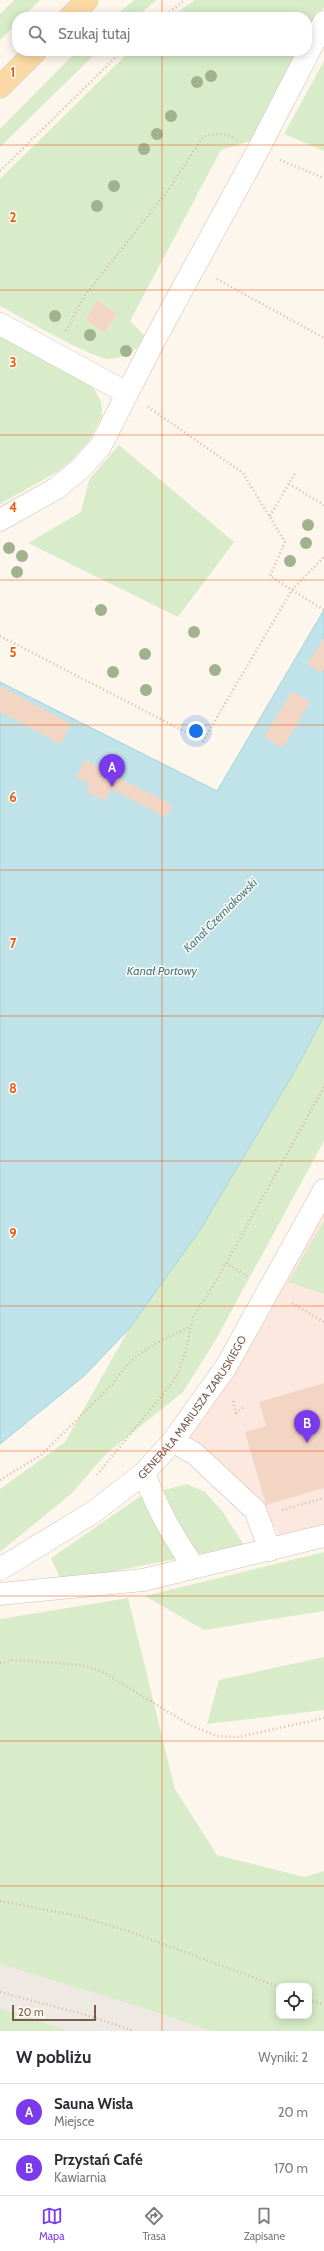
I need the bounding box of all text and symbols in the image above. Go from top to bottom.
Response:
search box [12,12,312,56]
icon: search [26,23,48,45]
text: Szukaj tutaj [58,25,130,43]
text: 1 [11,64,15,80]
text: 2 [10,209,17,225]
text: 3 [9,354,17,370]
text: 4 [9,499,17,515]
text: 5 [10,644,17,660]
your location [186,721,206,741]
pin: A [99,754,125,787]
text: 6 [9,789,17,805]
water label: Kanał Czerniakowski [180,875,260,955]
text: 7 [10,935,17,951]
water label: Kanał Portowy [127,963,198,978]
text: 8 [9,1080,17,1096]
text: 9 [9,1225,17,1241]
street label: GENERAŁA MARIUSZA ZARUSKIEGO [135,1332,249,1482]
pin: B [294,1410,320,1443]
map controls [276,1983,312,2019]
button: locate [276,1983,312,2019]
scale bar [12,2003,96,2022]
text: 20 m [18,2005,44,2019]
text: W pobliżu [16,2047,91,2067]
text: Wyniki: 2 [258,2049,308,2065]
text: Sauna Wisła [54,2095,133,2113]
text: A [25,2104,33,2120]
text: 20 m [278,2104,308,2120]
text: Miejsce [54,2113,94,2129]
text: Przystań Café [54,2151,143,2169]
text: B [25,2160,33,2176]
text: 170 m [274,2160,308,2176]
text: Kawiarnia [54,2169,106,2185]
tab: Mapa [39,2205,65,2243]
tab: Trasa [142,2205,166,2243]
tab: Zapisane [244,2205,285,2243]

